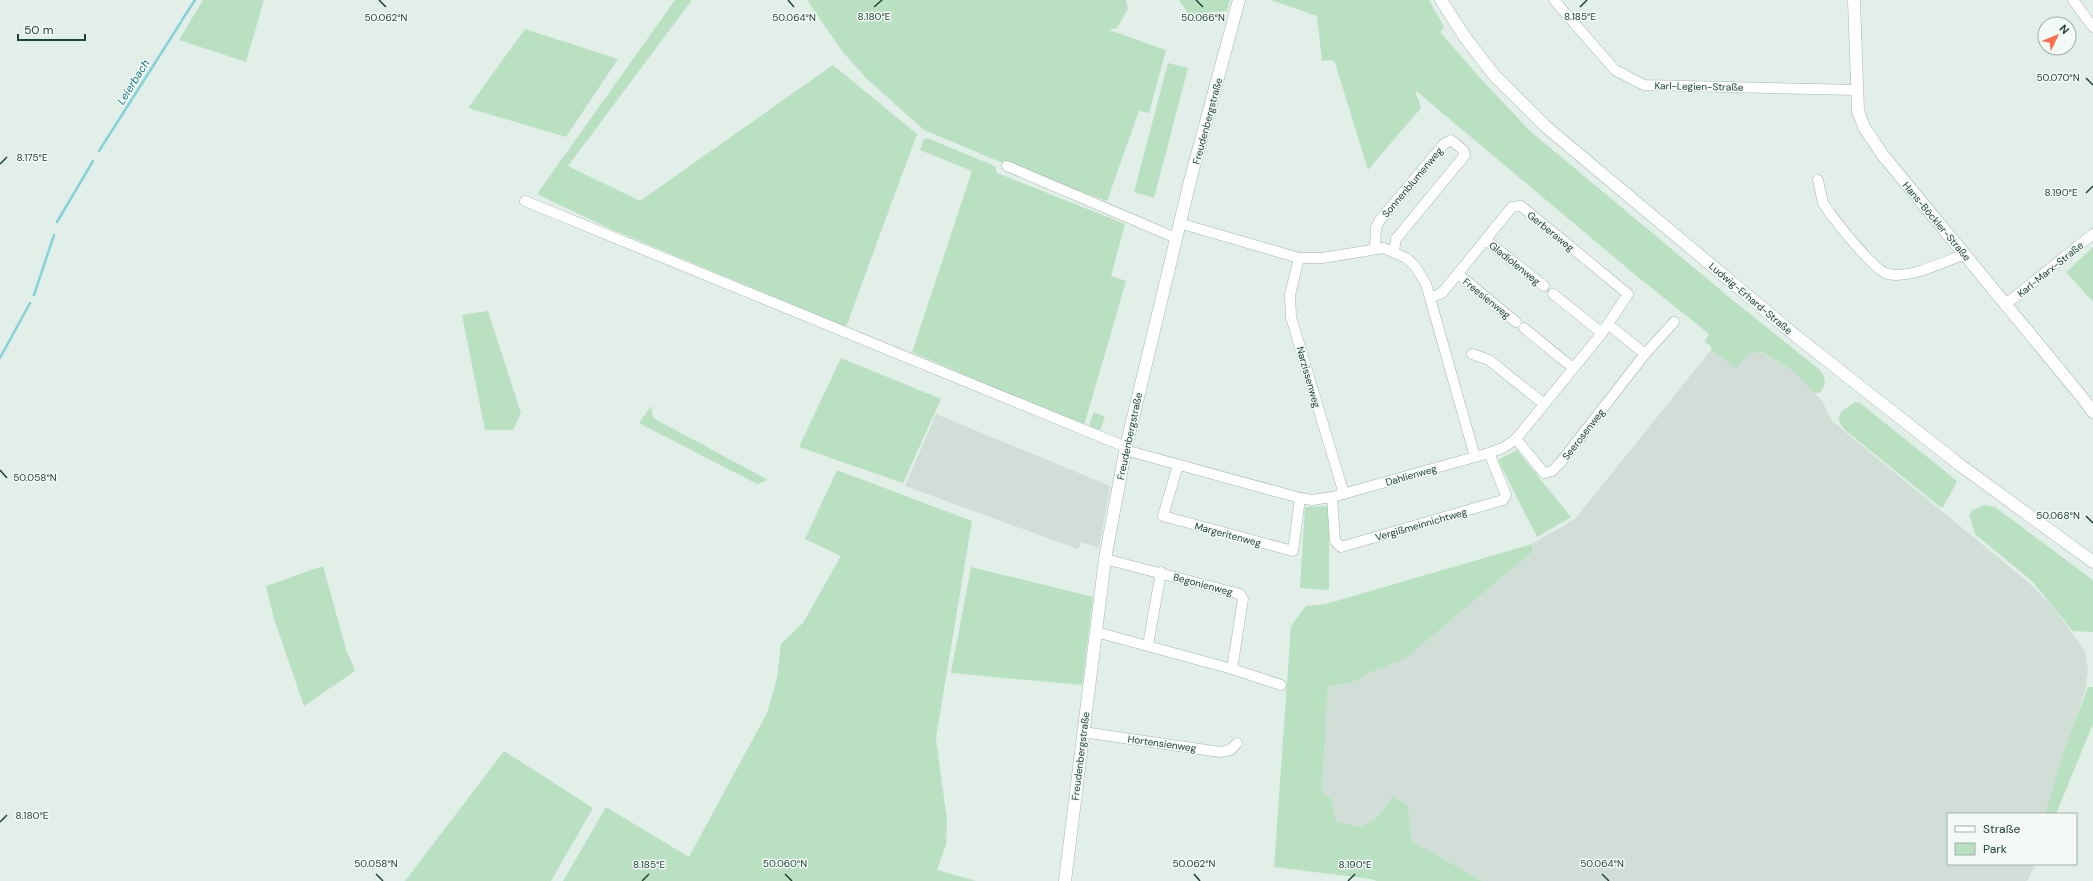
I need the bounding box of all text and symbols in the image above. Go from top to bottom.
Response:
text: 8.180°E [858,10,891,23]
text: 8.185°E [1564,10,1596,23]
text: 50.062°N [364,11,408,24]
text: 50.064°N [772,11,816,24]
text: 50.066°N [1181,11,1225,24]
scale bar [18,16,85,42]
north arrow [2037,16,2077,56]
text: N [2056,21,2072,37]
text: 50 m [24,22,53,38]
water label: Leierbach [114,57,152,107]
text: 50.070°N [2036,71,2080,84]
street label: Freudenbergstraße [1190,76,1225,166]
street label: Karl-Legien-Straße [1654,79,1744,94]
street label: Sonnenblumenweg [1379,144,1446,220]
text: 8.175°E [16,151,48,164]
street label: Hans-Böckler-Straße [1900,179,1974,264]
text: 8.190°E [2044,186,2078,199]
street label: Gerberaweg [1525,209,1577,255]
street label: Gladiolenweg [1486,239,1543,288]
street label: Karl-Marx-Straße [2015,239,2086,300]
street label: Ludwig-Erhard-Straße [1706,260,1795,337]
street label: Freesienweg [1460,275,1514,322]
street label: Narzissenweg [1294,345,1324,410]
street label: Freudenbergstraße [1114,391,1145,481]
street label: Seerosenweg [1559,406,1608,463]
street label: Dahlienweg [1384,462,1439,489]
text: 50.058°N [13,471,57,484]
street label: Vergißmeinnichtweg [1374,505,1469,544]
text: 50.068°N [2036,509,2080,522]
street label: Margeritenweg [1193,519,1263,550]
street label: Begonienweg [1172,570,1235,599]
street label: Freudenbergstraße [1069,711,1092,801]
street label: Hortensienweg [1127,732,1197,755]
text: 8.180°E [16,809,49,822]
legend [1947,813,2077,865]
text: Straße [1983,821,2020,837]
text: Park [1983,841,2007,857]
text: 50.058°N [354,857,398,870]
text: 50.060°N [763,857,807,870]
text: 50.062°N [1172,857,1216,870]
text: 50.064°N [1580,857,1624,870]
text: 8.185°E [633,858,665,871]
text: 8.190°E [1338,858,1372,871]

